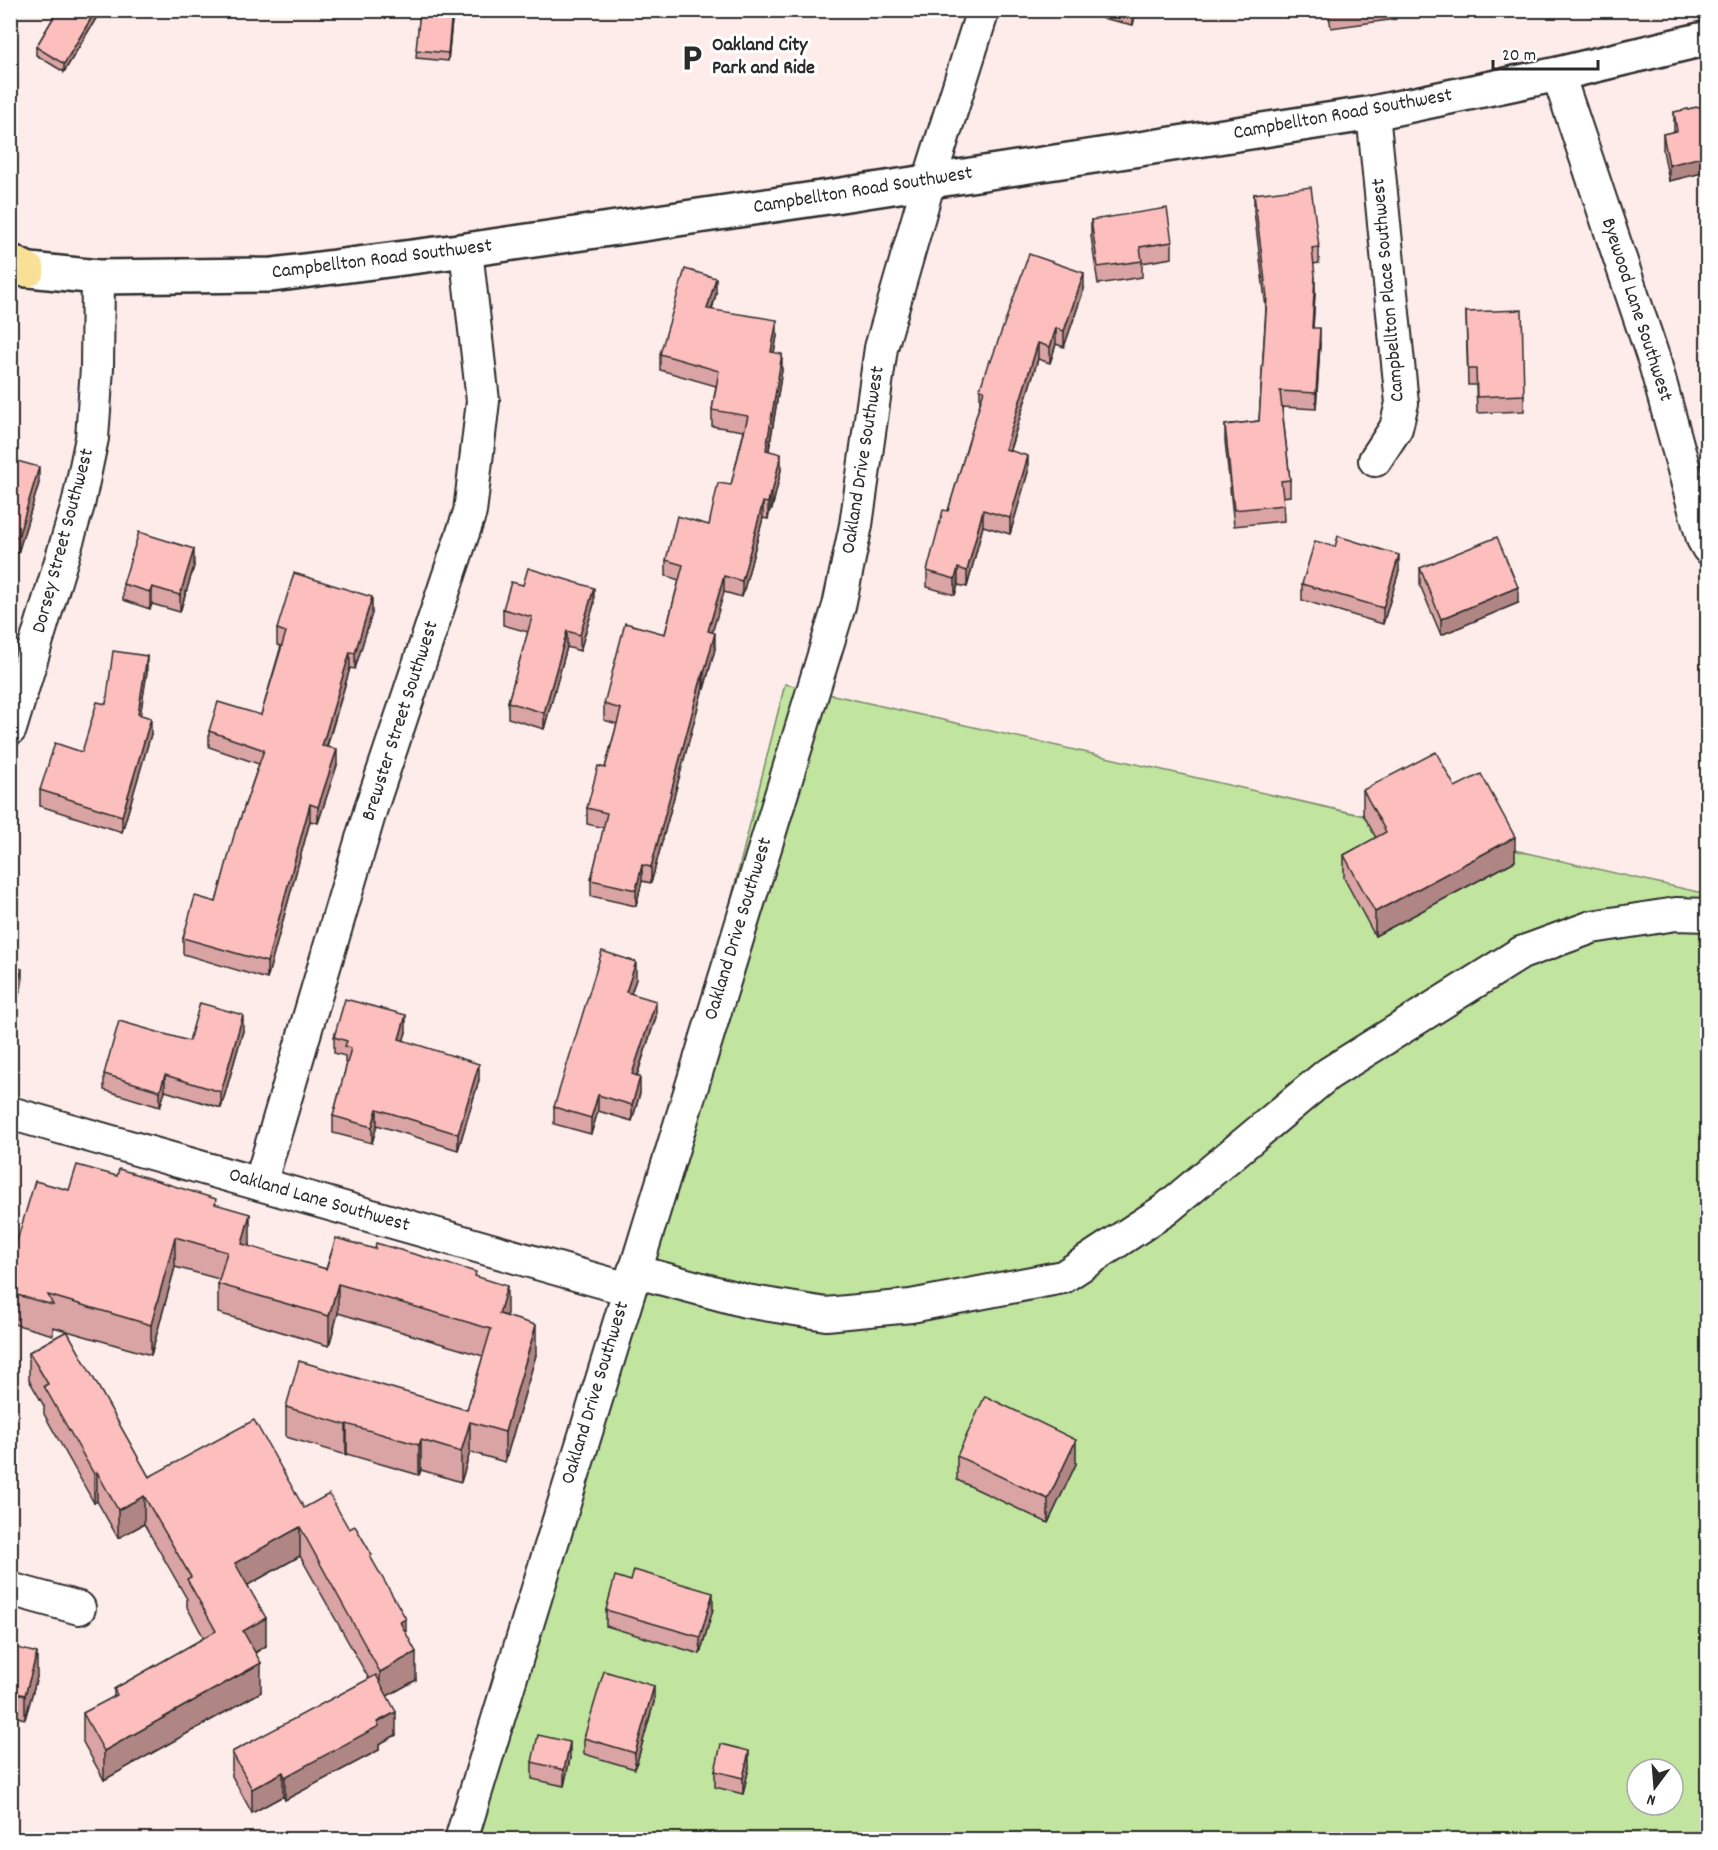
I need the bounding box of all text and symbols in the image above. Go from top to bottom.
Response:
place label: Oakland City Park and Ride [712,32,815,83]
scale bar [1493,33,1598,71]
parking icon: Oakland City Park and Ride [677,43,707,73]
text: 20 m [1502,44,1536,69]
street label: Campbellton Road Southwest [1231,82,1455,148]
street label: Campbellton Road Southwest [751,160,975,222]
street label: Campbellton Place Southwest [1365,177,1413,403]
street label: Byewood Lane Southwest [1593,215,1679,405]
street label: Campbellton Road Southwest [270,233,494,287]
street label: Oakland Drive Southwest [835,364,893,556]
street label: Dorsey Street Southwest [26,446,102,636]
street label: Brewster Street Southwest [355,617,447,825]
street label: Oakland Drive Southwest [698,834,780,1024]
street label: Oakland Lane Southwest [225,1162,413,1240]
street label: Oakland Drive Southwest [555,1298,637,1488]
north arrow [1625,1757,1685,1817]
text: N [1644,1787,1659,1811]

